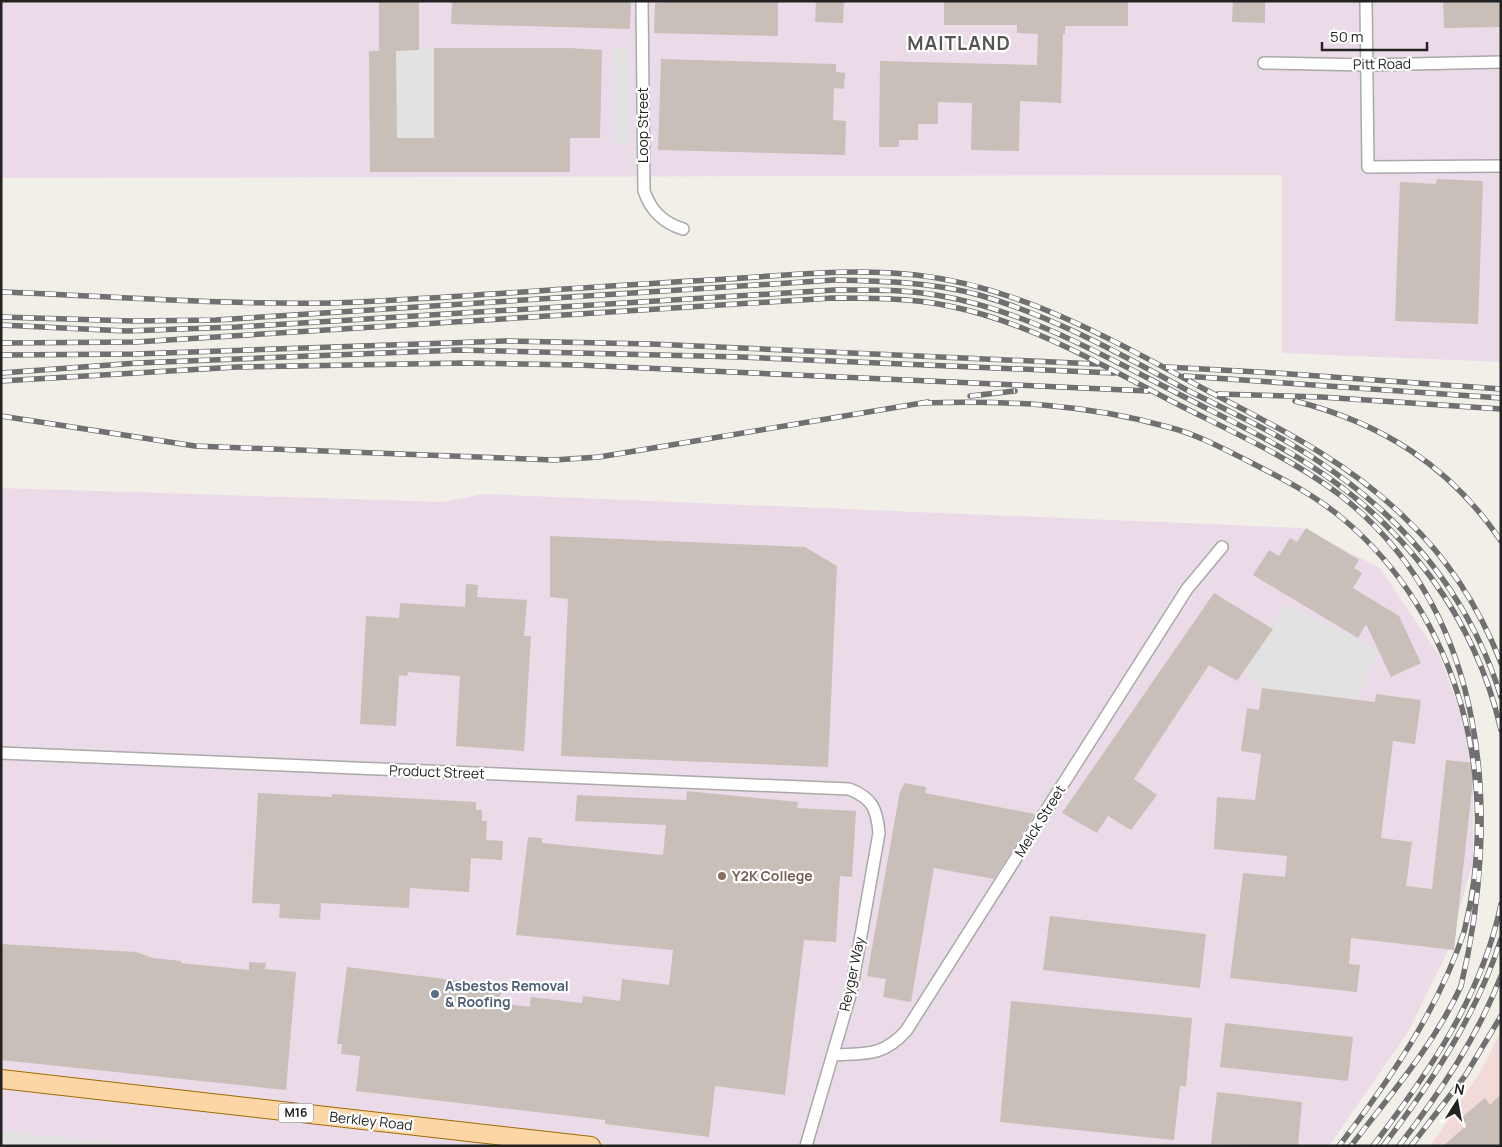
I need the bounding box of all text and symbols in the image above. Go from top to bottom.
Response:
scale bar [1322,20,1427,52]
text: 50 m [1330,26,1364,47]
district label: MAITLAND [907,30,1011,56]
street label: Pitt Road [1353,53,1411,74]
street label: Loop Street [633,87,652,163]
street label: Product Street [389,760,485,783]
street label: Melck Street [1010,781,1070,860]
place label: Y2K College [732,866,813,885]
marker: Y2K College [716,870,728,882]
street label: Reyger Way [834,934,869,1013]
place label: Asbestos Removal & Roofing [445,976,569,1011]
marker: Asbestos Removal & Roofing [429,988,441,1000]
north arrow [1432,1077,1482,1127]
text: N [1453,1078,1466,1099]
road number: M16 [278,1104,314,1122]
street label: Berkley Road [329,1107,414,1134]

